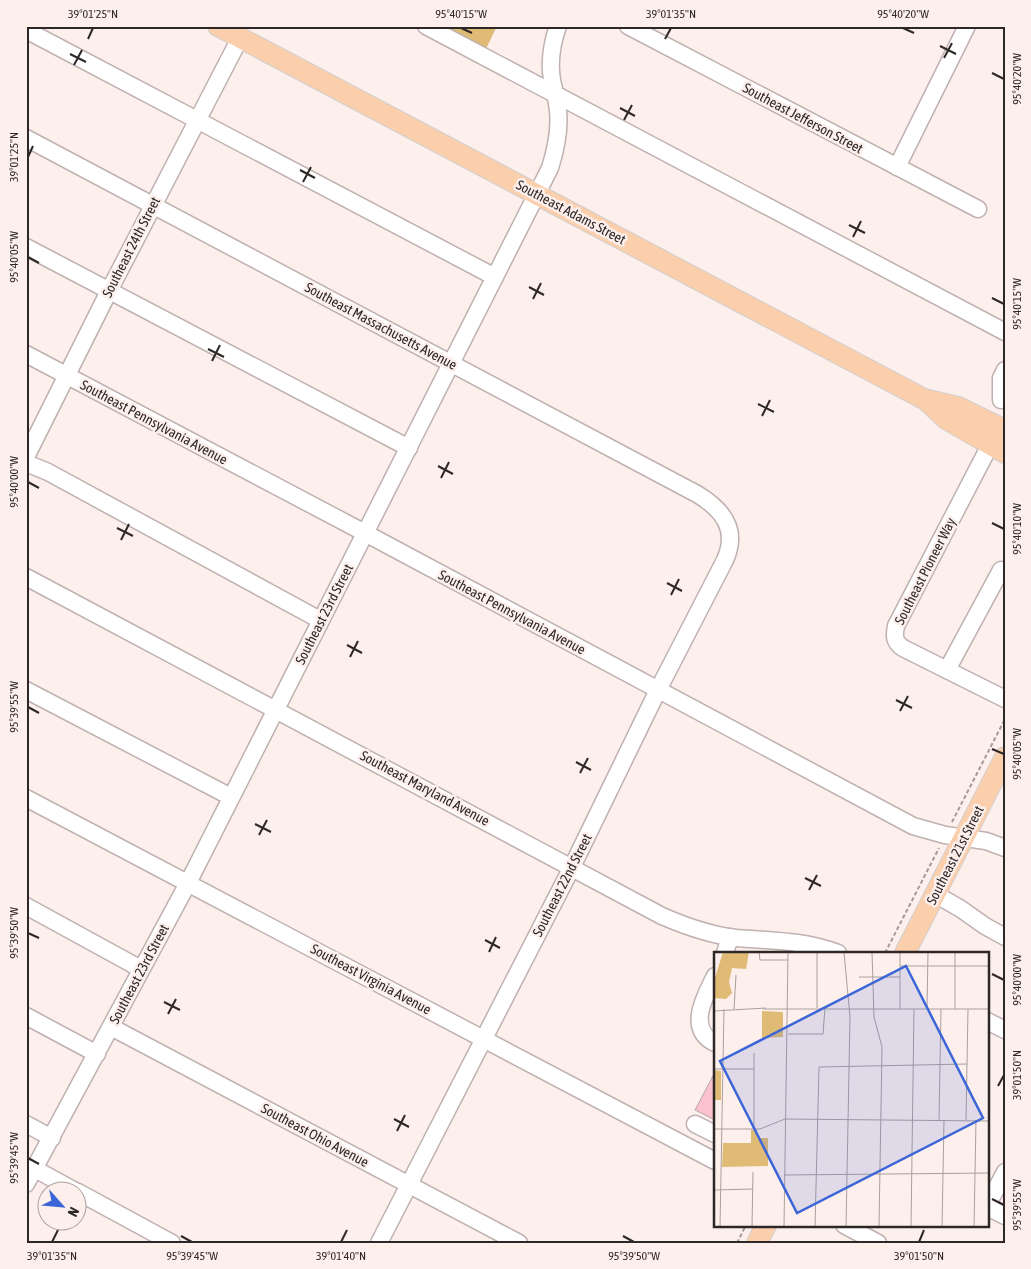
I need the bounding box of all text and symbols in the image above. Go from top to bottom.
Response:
text: 39°01'25"N [68,7,118,21]
text: 95°40'15"W [435,7,487,21]
text: 39°01'35"N [646,7,696,21]
text: 95°40'20"W [877,7,929,21]
text: 95°40'20"W [1010,53,1024,105]
street label: Southeast Jefferson Street [740,80,866,156]
text: 39°01'25"N [7,132,21,182]
street label: Southeast Adams Street [514,176,628,248]
street label: Southeast 24th Street [99,194,163,300]
text: 95°40'05"W [7,231,21,283]
text: 95°40'15"W [1010,278,1024,330]
street label: Southeast Massachusetts Avenue [302,279,460,373]
street label: Southeast Pennsylvania Avenue [78,376,230,468]
text: 95°40'00"W [7,456,21,508]
text: 95°40'10"W [1010,503,1024,555]
street label: Southeast Pioneer Way [891,515,959,627]
street label: Southeast 23rd Street [292,561,356,667]
street label: Southeast Pennsylvania Avenue [436,566,588,658]
text: 95°39'55"W [7,681,21,733]
text: 95°40'05"W [1010,728,1024,780]
street label: Southeast Maryland Avenue [358,747,492,829]
street label: Southeast 21st Street [923,803,987,907]
street label: Southeast 22nd Street [529,831,595,939]
text: 95°39'50"W [7,907,21,959]
street label: Southeast 23rd Street [106,922,172,1026]
street label: Southeast Virginia Avenue [308,940,434,1018]
inset map [714,952,988,1226]
text: 95°40'00"W [1010,954,1024,1006]
text: 39°01'50"N [1010,1050,1024,1100]
street label: Southeast Ohio Avenue [259,1100,371,1170]
text: 95°39'45"W [7,1132,21,1184]
text: 95°39'55"W [1010,1179,1024,1231]
north arrow [38,1182,88,1232]
text: N [65,1205,83,1219]
text: 39°01'35"N [27,1249,77,1263]
text: 95°39'45"W [166,1249,218,1263]
text: 39°01'40"N [316,1249,366,1263]
text: 95°39'50"W [608,1249,660,1263]
text: 39°01'50"N [894,1249,944,1263]

